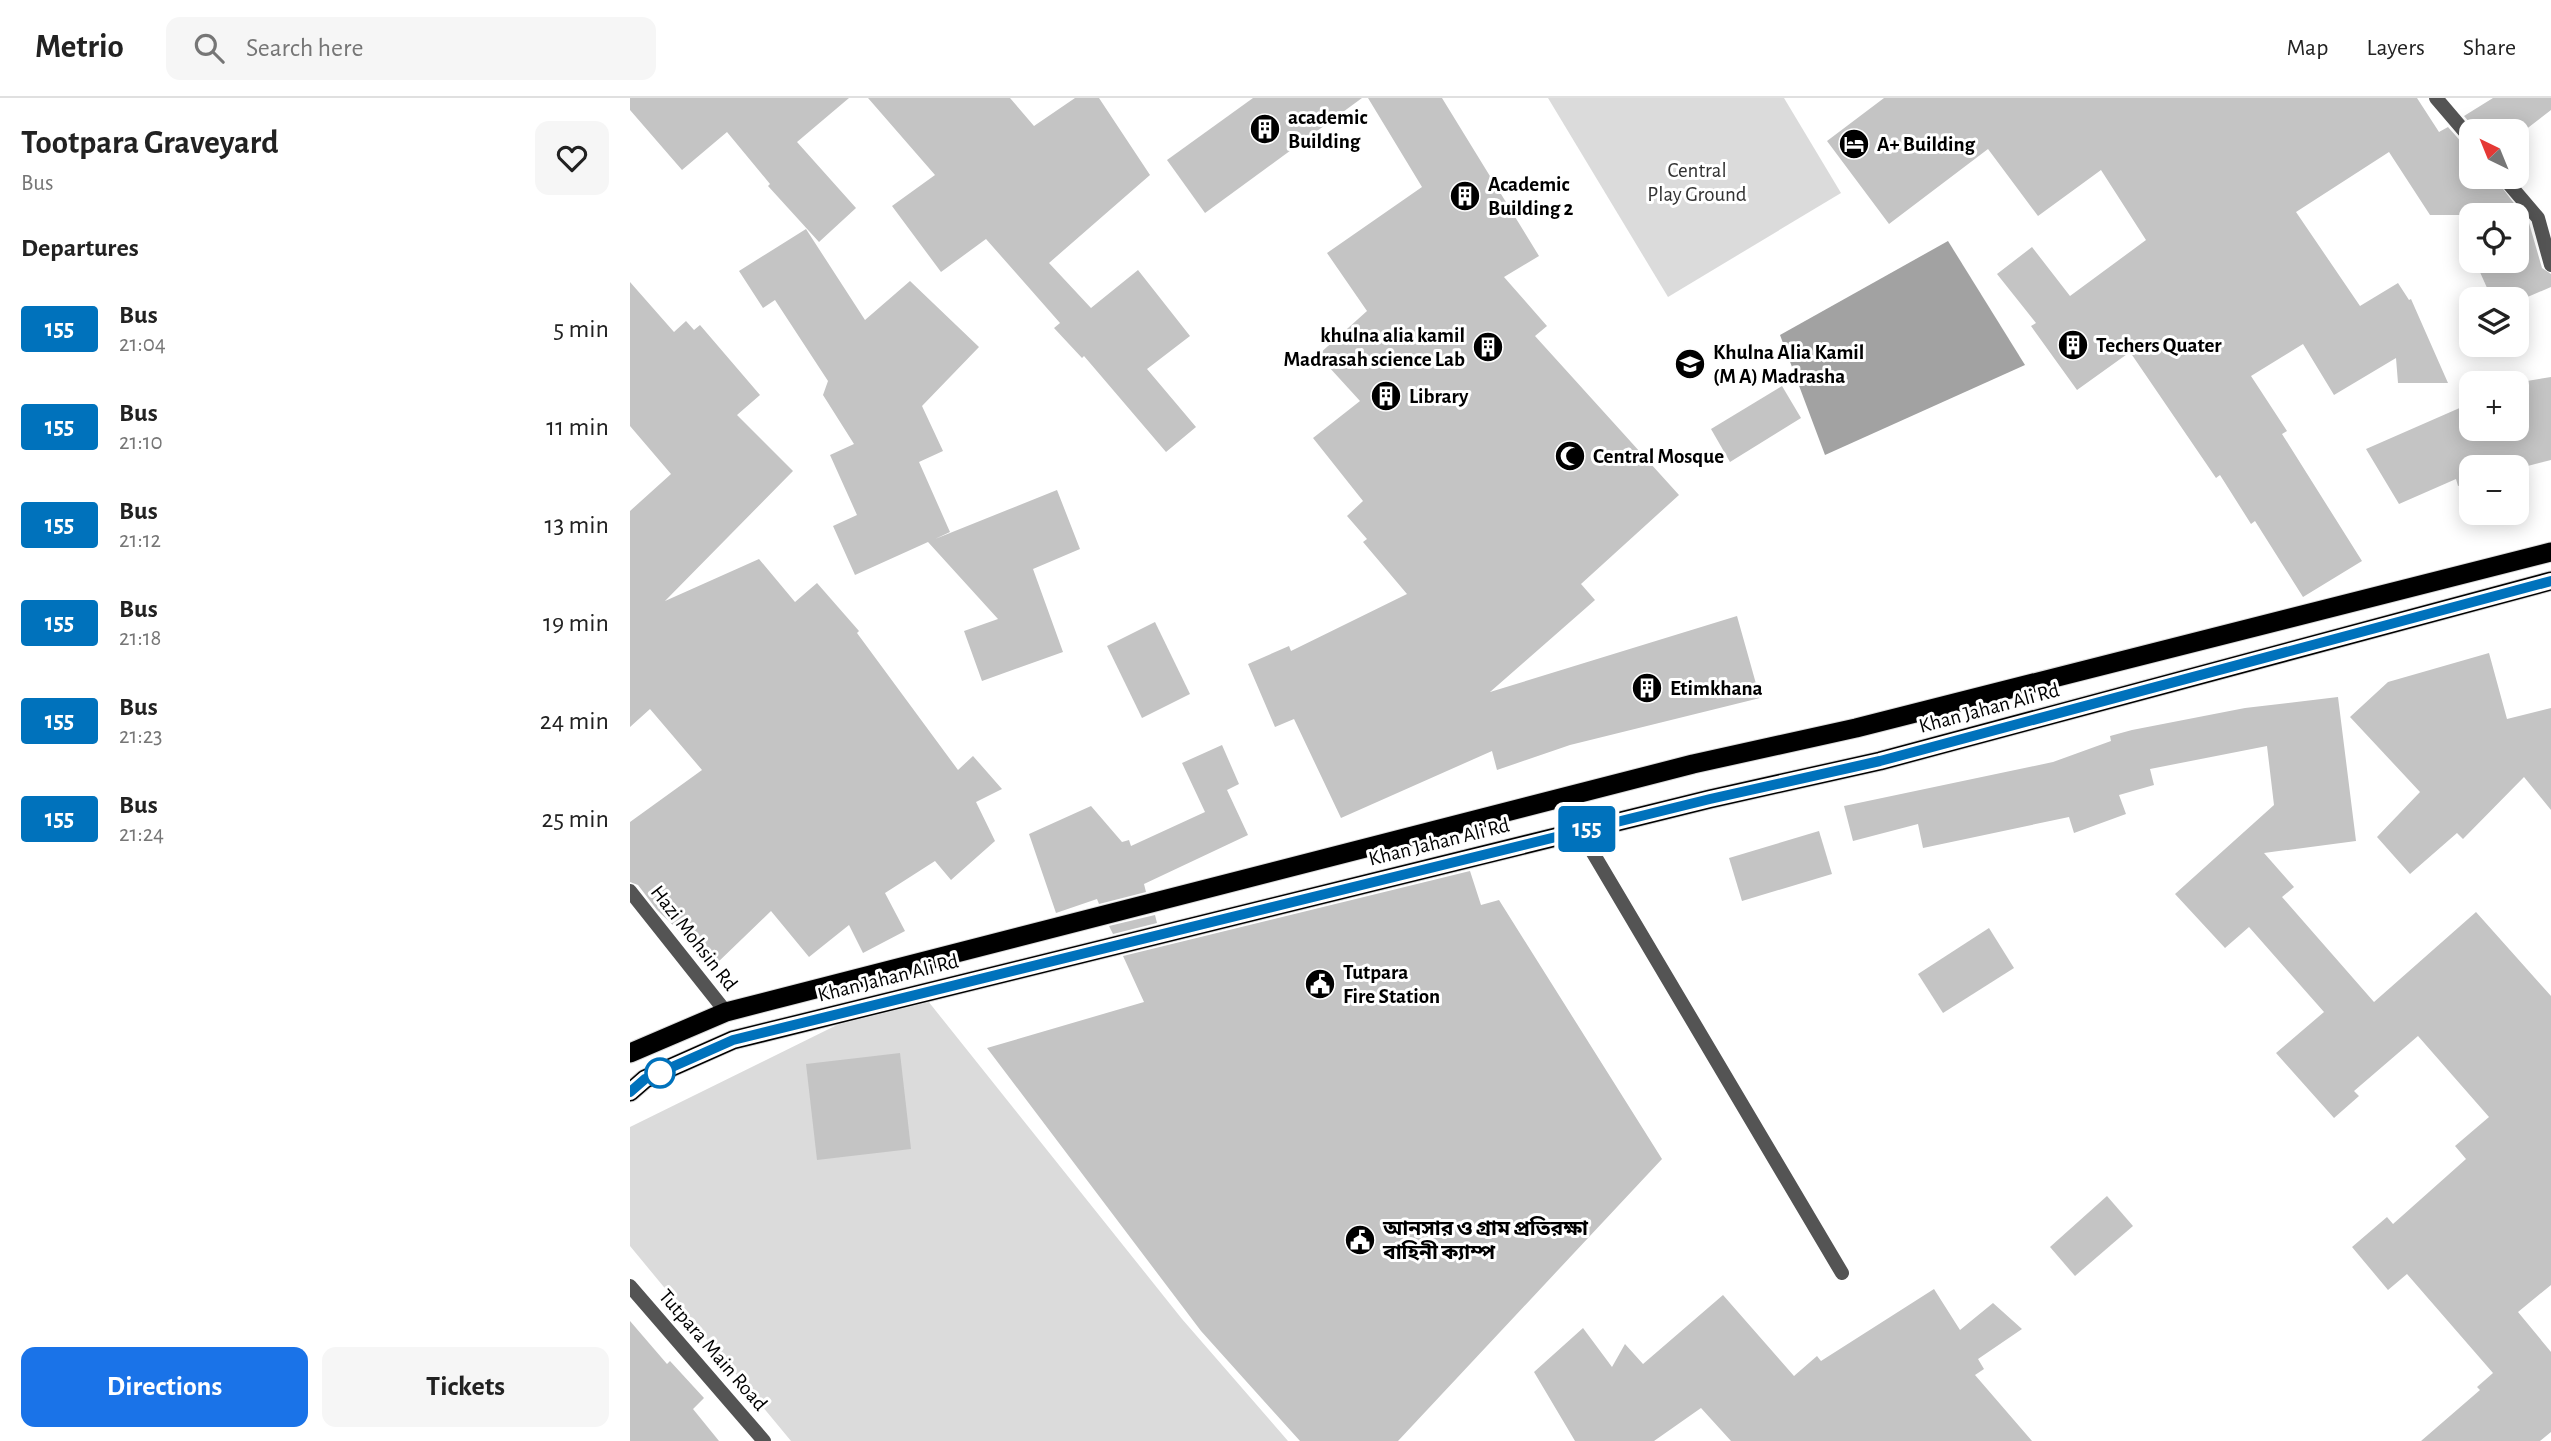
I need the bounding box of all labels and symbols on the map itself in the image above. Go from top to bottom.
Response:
place label: academic Building [1288,107,1368,152]
building icon: academic Building [1248,112,1282,146]
north arrow [2459,119,2529,189]
hotel icon: A+ Building [1837,127,1871,161]
place label: A+ Building [1877,134,1976,155]
park label: Central Play Ground [1647,160,1747,205]
place label: Academic Building 2 [1488,174,1573,219]
building icon: Academic Building 2 [1448,179,1482,213]
place label: khulna alia kamil Madrasah science Lab [1284,325,1465,370]
building icon: Techers Quater [2056,328,2090,362]
building icon: khulna alia kamil Madrasah science Lab [1471,330,1505,364]
place label: Techers Quater [2096,335,2222,357]
place label: Khulna Alia Kamil (M A) Madrasha [1713,342,1864,387]
school or university icon: Khulna Alia Kamil (M A) Madrasha [1673,347,1707,381]
building icon: Library [1369,379,1403,413]
place label: Library [1409,386,1469,407]
mosque icon: Central Mosque [1553,439,1587,473]
place label: Central Mosque [1593,446,1724,467]
building icon: Etimkhana [1630,671,1664,705]
place label: Etimkhana [1670,678,1763,699]
street label: Khan Jahan Ali Rd [1917,679,2062,737]
line badge: 155 [1547,806,1627,852]
street label: Khan Jahan Ali Rd [1366,814,1512,870]
street label: Hazi Mohsin Rd [647,881,741,995]
street label: Khan Jahan Ali Rd [815,950,961,1006]
place label: Tutpara Fire Station [1343,962,1440,1007]
public building icon: Tutpara Fire Station [1303,967,1337,1001]
unlabelled marker [645,1058,675,1088]
place label: আনসার ও গ্রাম প্রতিরক্ষা বাহিনী ক্যাম্প [1382,1216,1589,1263]
public building icon: আনসার ও গ্রাম প্রতিরক্ষা বাহিনী ক্যাম্প [1343,1223,1377,1257]
street label: Tutpara Main Road [655,1285,771,1415]

